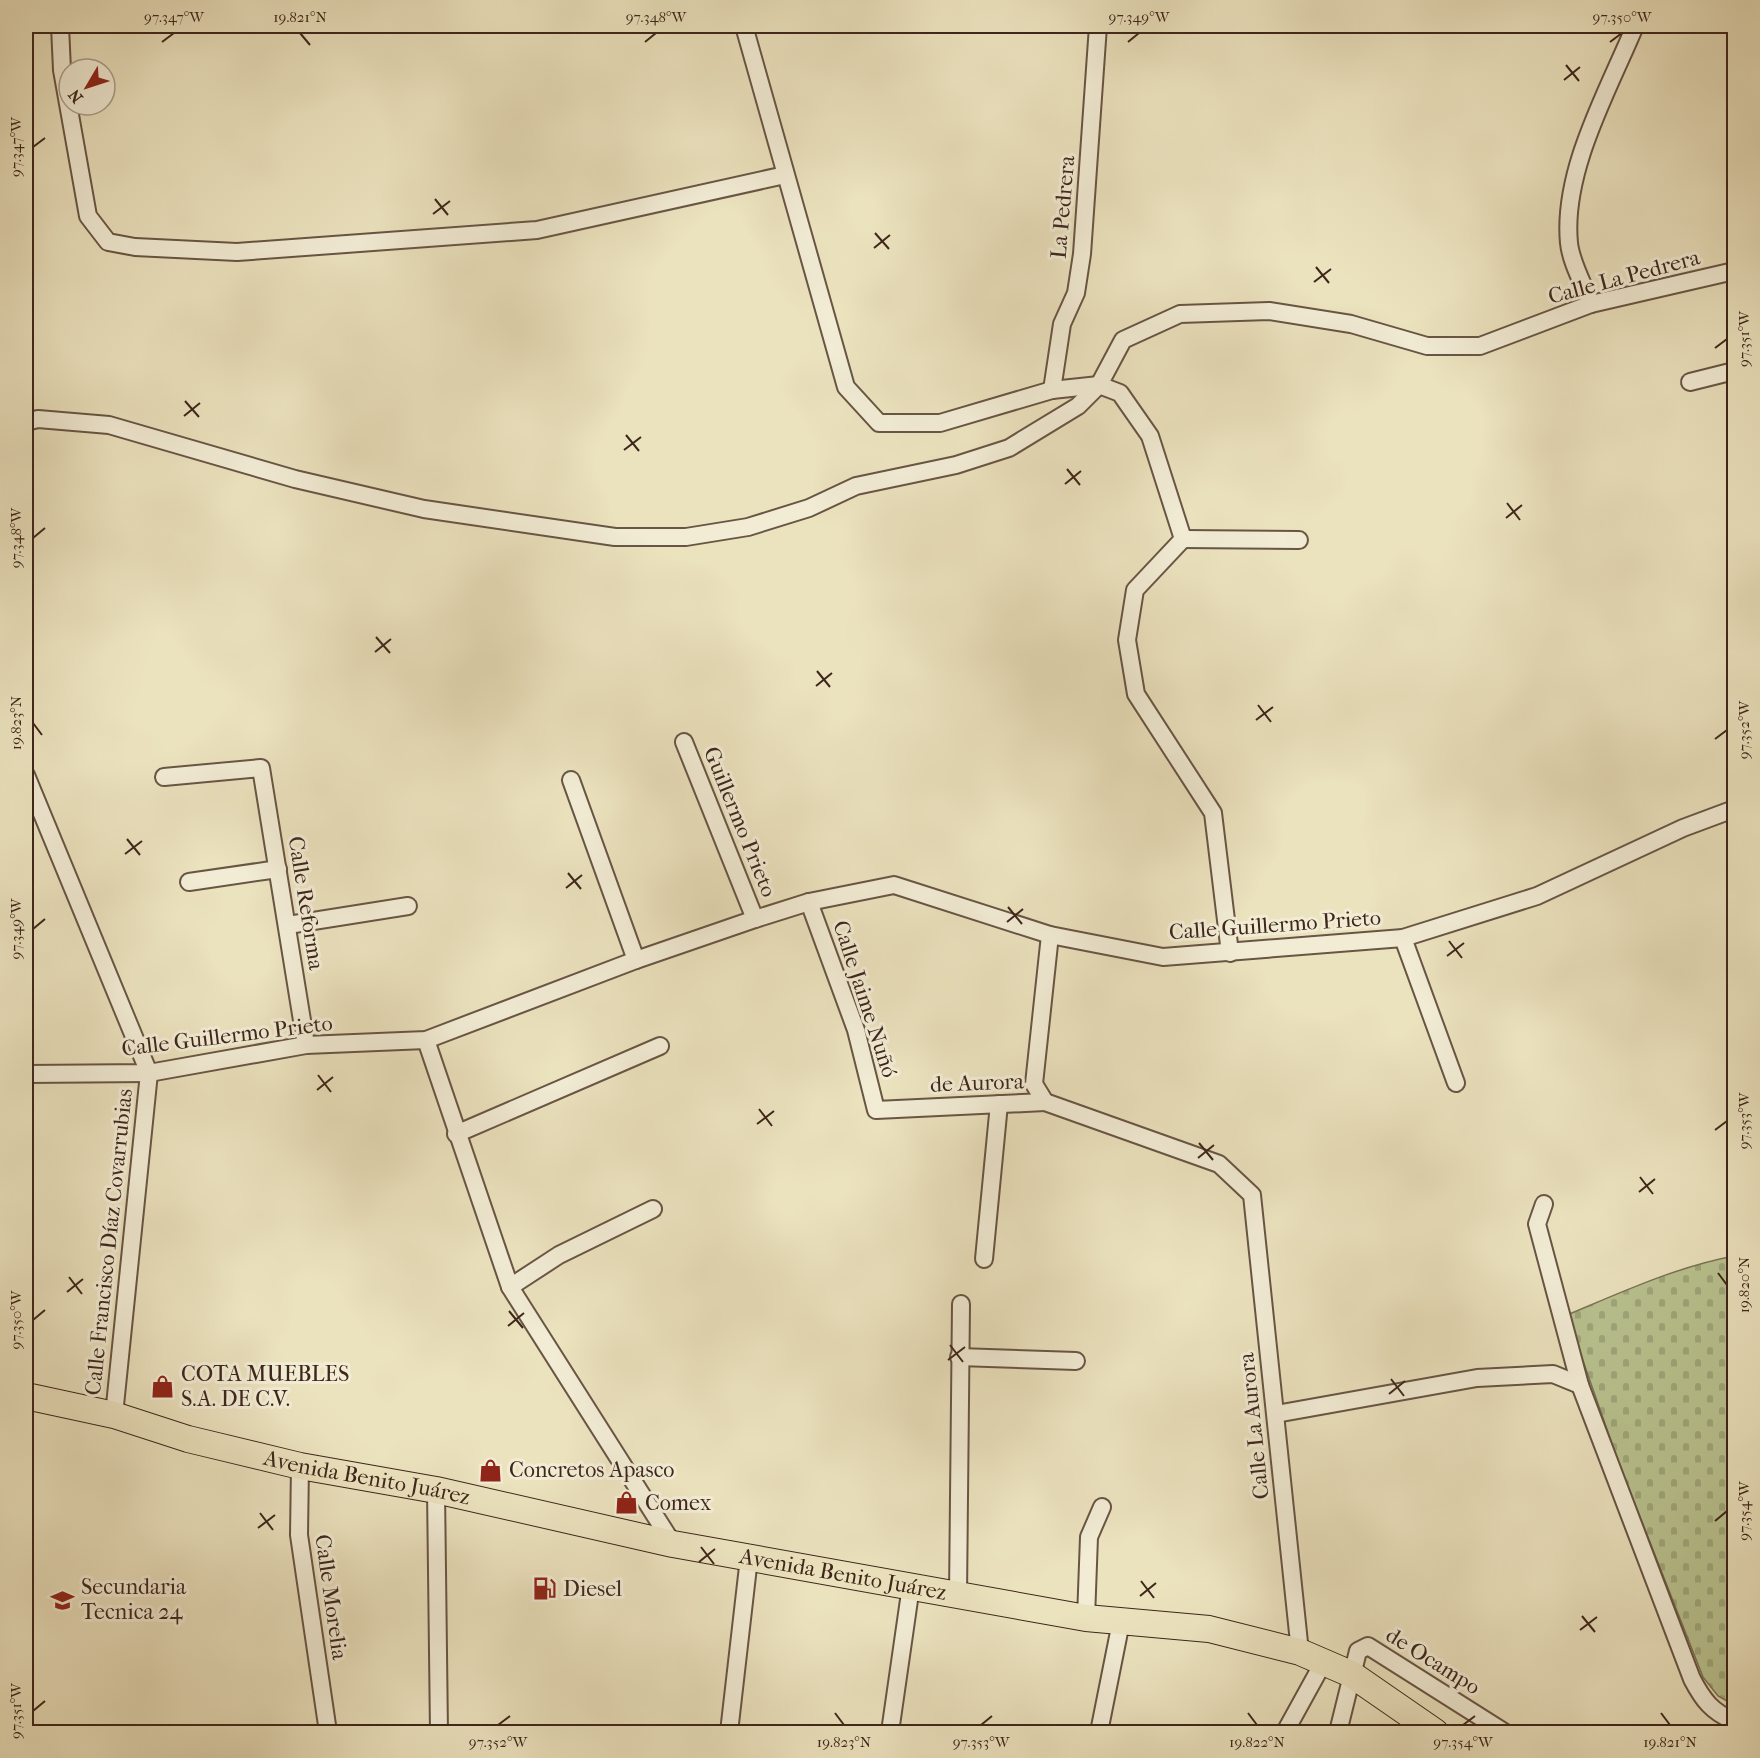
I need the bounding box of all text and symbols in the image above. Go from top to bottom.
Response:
text: 97.347°W [144,8,205,26]
text: 19.821°N [273,8,327,26]
text: 97.348°W [626,8,688,26]
text: 97.349°W [1109,8,1171,26]
text: 97.350°W [1593,8,1653,26]
north arrow [57,57,117,117]
text: N [64,85,87,107]
text: 97.347°W [7,116,25,177]
street label: La Pedrera [1046,153,1081,260]
street label: Calle La Pedrera [1545,244,1704,310]
text: 97.351°W [1735,310,1753,367]
text: 97.348°W [7,506,25,568]
text: 19.823°N [7,695,25,750]
text: 97.352°W [1735,700,1753,759]
street label: Guillermo Prieto [698,743,782,901]
street label: Calle Reforma [283,834,330,972]
text: 97.349°W [7,897,25,959]
street label: Calle Guillermo Prieto [1168,905,1382,945]
street label: Calle Jaime Nuñó [827,917,903,1081]
street label: Calle Guillermo Prieto [120,1010,334,1062]
street label: de Aurora [930,1068,1025,1098]
street label: Calle Francisco Díaz Covarrubias [80,1087,138,1397]
text: 97.353°W [1735,1091,1753,1149]
text: 19.820°N [1735,1256,1753,1313]
text: 97.350°W [7,1289,25,1349]
street label: Calle La Aurora [1233,1351,1275,1500]
place label: COTA MUEBLES S.A. DE C.V. [181,1361,349,1412]
shop icon: COTA MUEBLES S.A. DE C.V. [150,1374,176,1400]
street label: Avenida Benito Juárez [260,1444,473,1510]
shop icon: Concretos Apasco [478,1457,504,1483]
place label: Concretos Apasco [509,1457,675,1483]
text: 97.354°W [1735,1480,1753,1541]
shop icon: Comex [614,1490,640,1516]
place label: Comex [645,1490,712,1516]
street label: Calle Morelia [309,1533,353,1662]
street label: Avenida Benito Juárez [737,1543,949,1606]
place label: Secundaria Tecnica 24 [81,1574,187,1625]
fuel station icon: Diesel [532,1576,558,1602]
place label: Diesel [563,1576,622,1602]
school or university icon: Secundaria Tecnica 24 [50,1587,76,1613]
street label: de Ocampo [1381,1622,1485,1700]
text: 97.351°W [7,1682,25,1739]
text: 97.352°W [469,1733,528,1751]
text: 19.823°N [817,1733,872,1751]
text: 97.353°W [953,1733,1011,1751]
text: 19.822°N [1229,1733,1286,1751]
text: 97.354°W [1433,1733,1494,1751]
text: 19.821°N [1643,1733,1697,1751]

